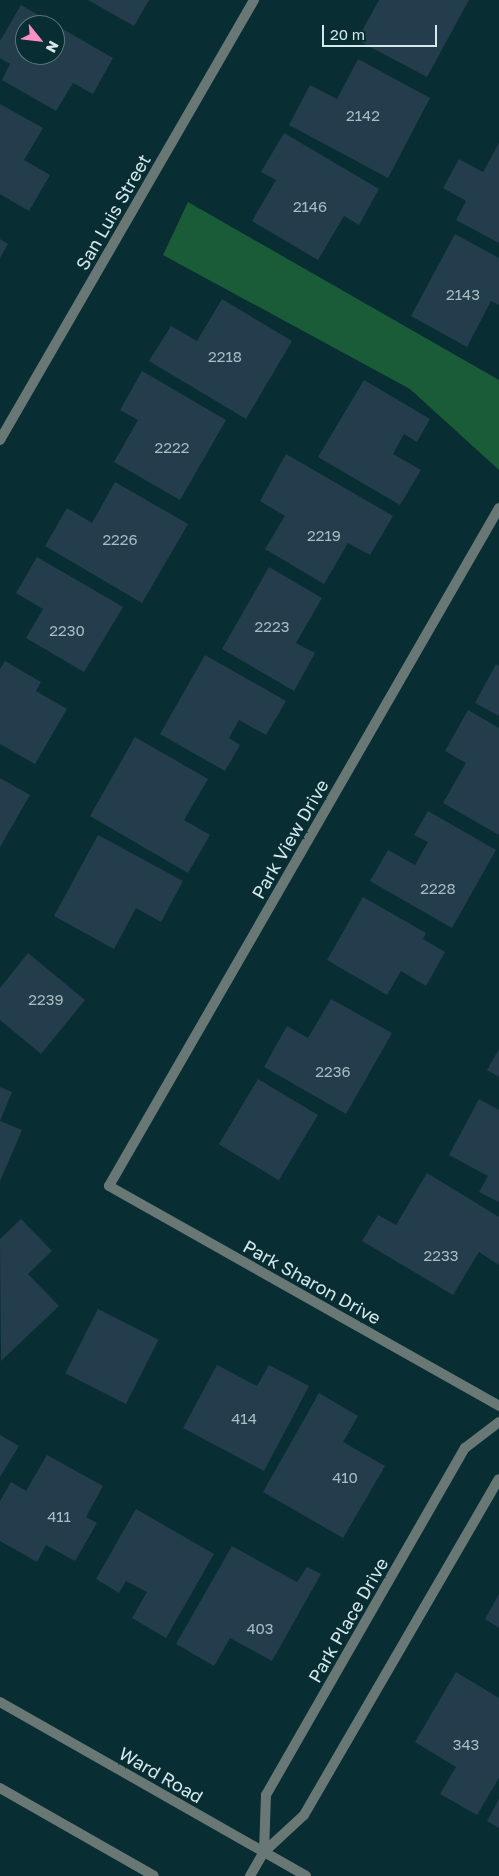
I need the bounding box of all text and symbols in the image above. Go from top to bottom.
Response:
north arrow [15,15,65,65]
scale bar [324,15,439,47]
text: 20 m [330,25,365,43]
text: N [43,38,63,56]
house number: 2142 [346,107,380,125]
street label: San Luis Street [71,150,155,274]
house number: 2146 [293,198,327,216]
house number: 2143 [446,286,480,304]
house number: 2218 [208,348,242,366]
house number: 2222 [155,439,189,457]
house number: 2219 [307,527,341,545]
house number: 2226 [102,531,138,549]
house number: 2223 [255,618,289,636]
house number: 2230 [49,622,85,640]
street label: Park View Drive [247,775,333,903]
house number: 2228 [420,880,456,898]
house number: 2239 [28,991,64,1009]
house number: 2236 [315,1063,351,1081]
street label: Park Sharon Drive [239,1235,385,1329]
house number: 2233 [424,1247,458,1265]
house number: 414 [231,1410,257,1428]
house number: 410 [332,1469,358,1487]
house number: 411 [47,1508,71,1526]
street label: Park Place Drive [304,1554,392,1686]
house number: 403 [246,1620,274,1638]
house number: 343 [453,1736,479,1754]
street label: Ward Road [115,1742,207,1808]

